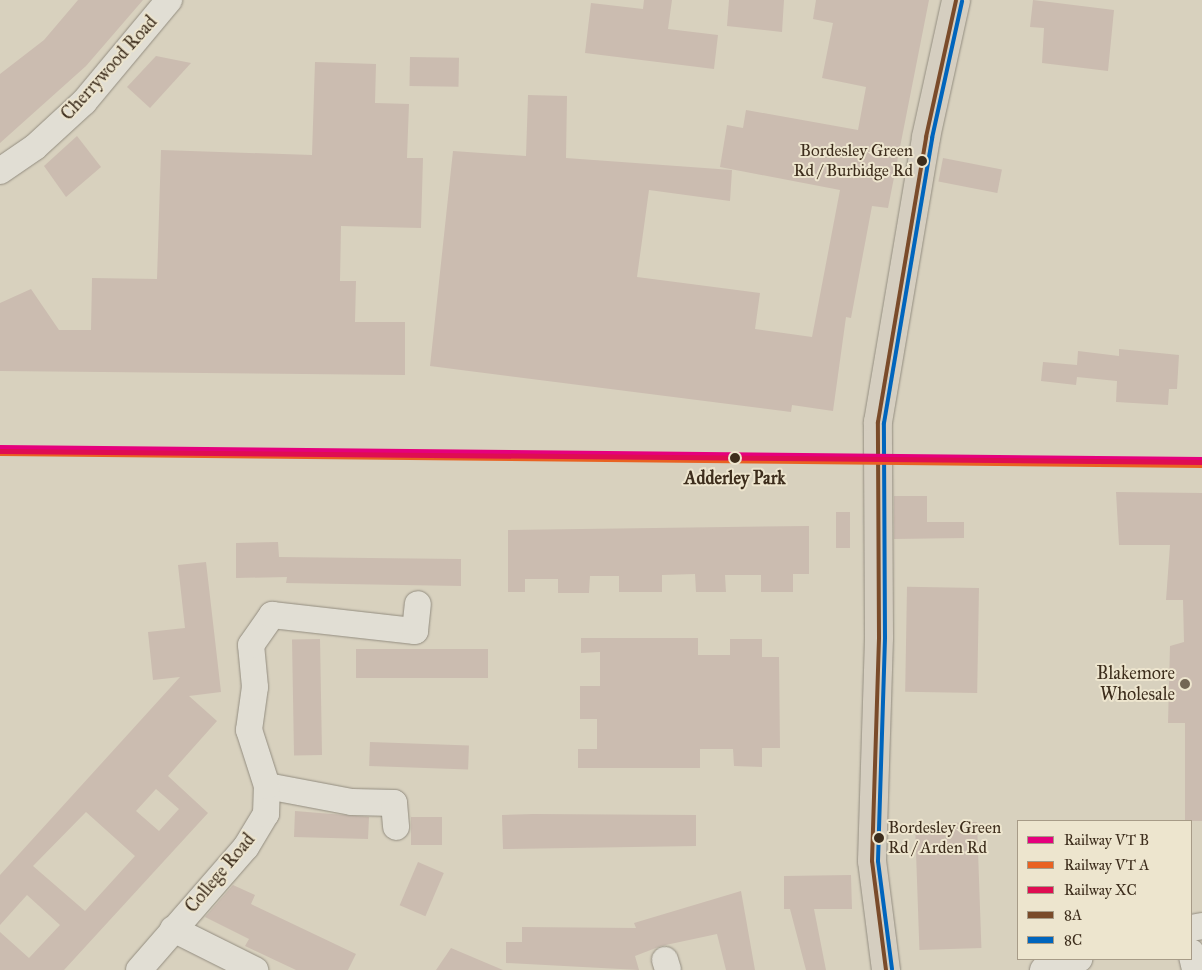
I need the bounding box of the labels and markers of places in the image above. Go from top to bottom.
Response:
place label: Bordesley Green Rd / Burbidge Rd [794,141,913,181]
marker: Bordesley Green Rd / Burbidge Rd [917,156,927,166]
marker: Adderley Park [728,451,742,465]
place label: Adderley Park [684,467,786,489]
place label: Blakemore Wholesale [1097,663,1175,706]
marker: Blakemore Wholesale [1179,678,1191,690]
place label: Bordesley Green Rd / Arden Rd [888,818,1001,858]
marker: Bordesley Green Rd / Arden Rd [874,833,884,843]

